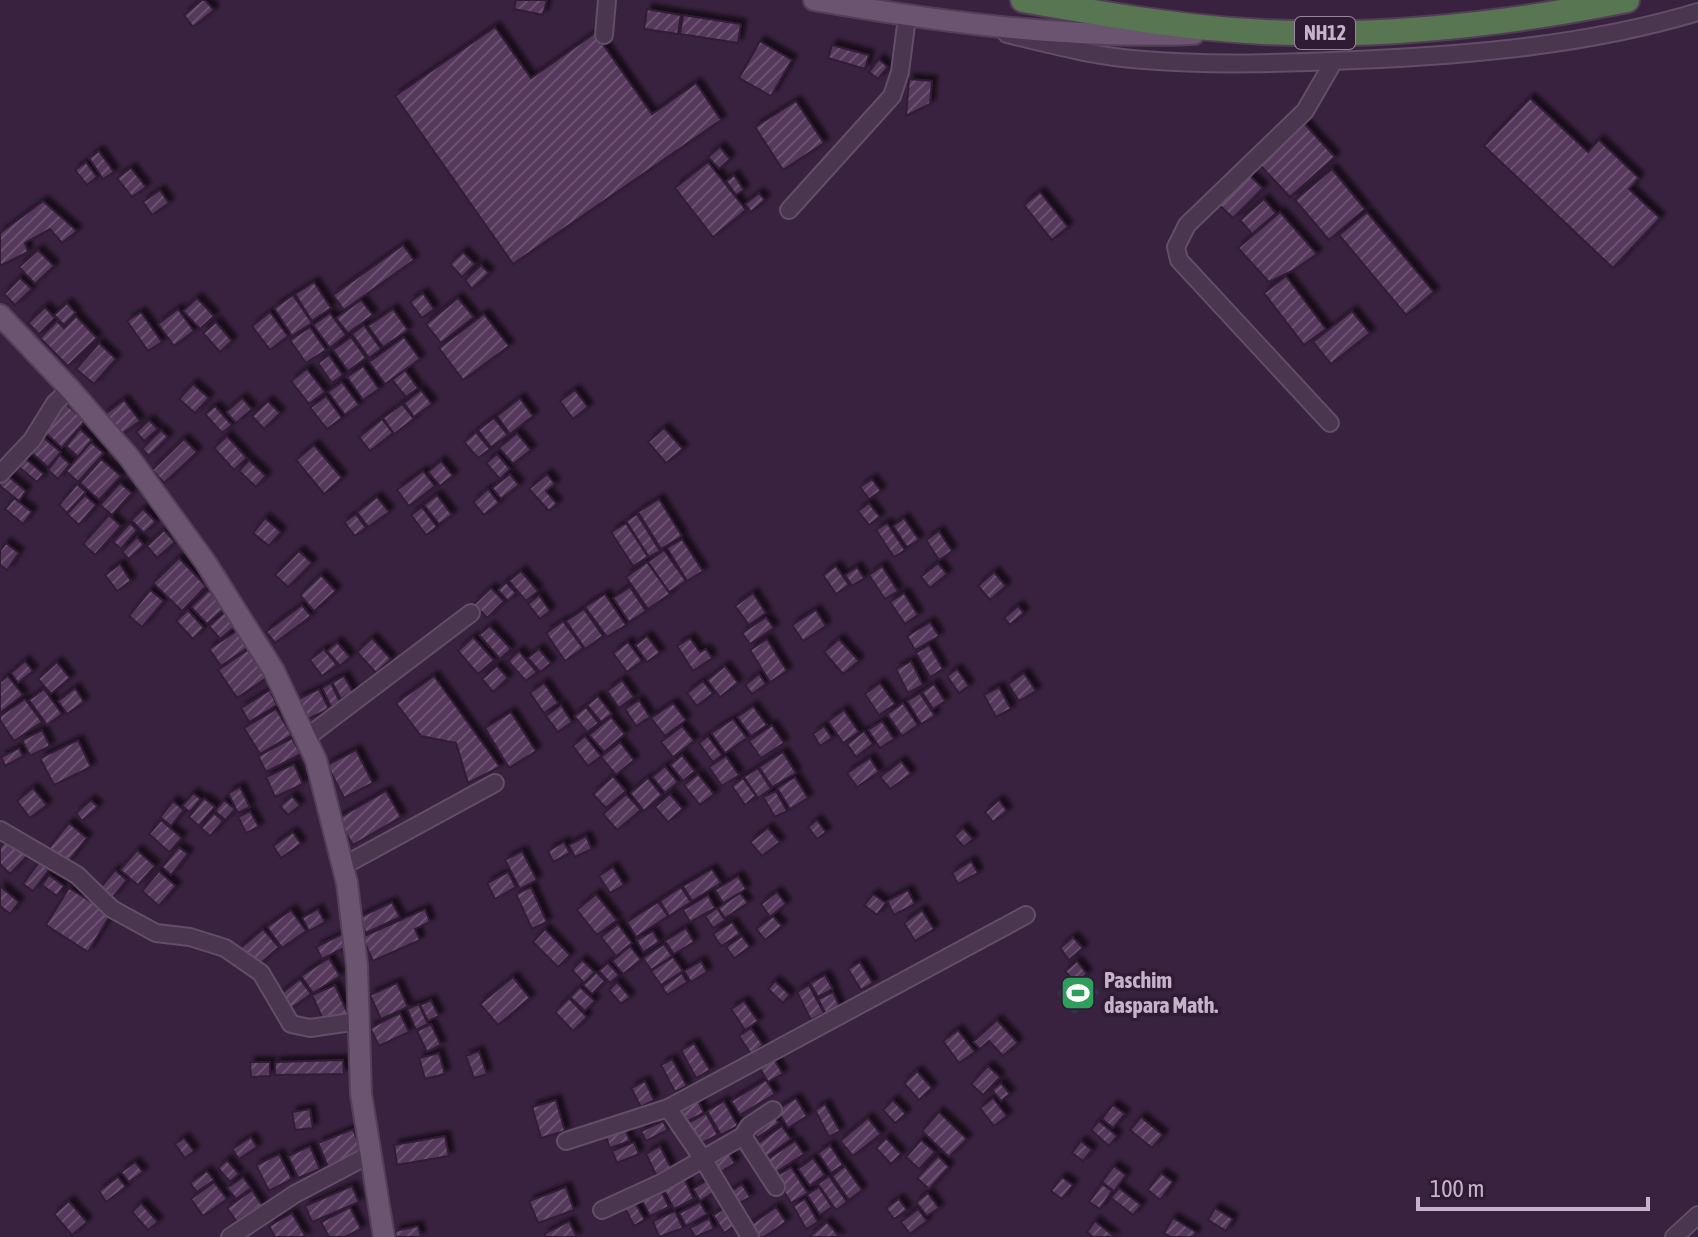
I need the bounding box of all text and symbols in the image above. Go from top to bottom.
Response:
road number: NH12 [1295,17,1355,49]
place label: Paschim daspara Math. [1104,967,1218,1018]
sports icon: Paschim daspara Math. [1059,974,1097,1012]
scale bar [1418,1161,1648,1211]
text: 100 m [1430,1175,1484,1202]

